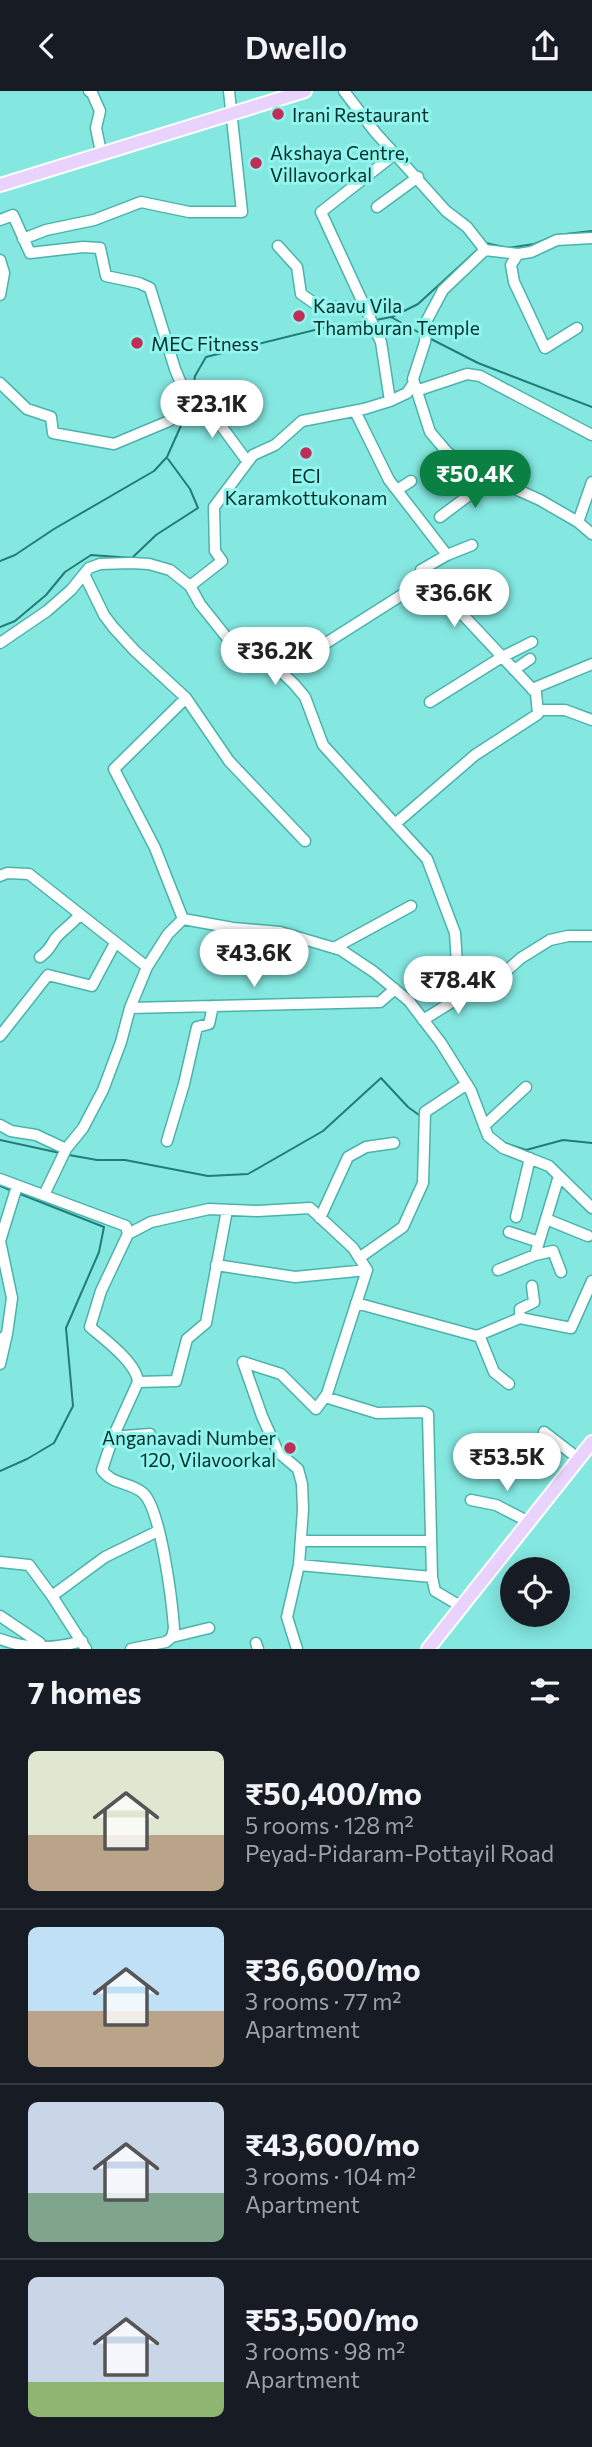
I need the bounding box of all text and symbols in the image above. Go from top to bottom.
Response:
text: Dwello [245,26,347,66]
icon: back [28,27,66,65]
icon: share [526,27,564,65]
place label: Irani Restaurant [292,103,429,126]
marker: Irani Restaurant [270,106,286,122]
place label: Akshaya Centre, Villavoorkal [270,141,409,186]
marker: Akshaya Centre, Villavoorkal [248,155,264,171]
place label: Kaavu Vila Thamburan Temple [313,294,480,339]
marker: Kaavu Vila Thamburan Temple [291,308,307,324]
place label: MEC Fitness [151,332,259,355]
marker: MEC Fitness [129,335,145,351]
pin: ₹23.1K [155,381,269,440]
text: ₹23.1K [176,389,248,417]
marker: ECI Karamkottukonam [298,445,314,461]
pin: ₹50.4K [418,451,532,510]
text: ₹50.4K [436,459,514,487]
place label: ECI Karamkottukonam [225,464,387,509]
pin: ₹36.6K [397,569,511,629]
text: ₹36.6K [415,578,493,606]
pin: ₹36.2K [218,627,332,687]
text: ₹36.2K [237,636,313,664]
pin: ₹43.6K [197,929,311,989]
text: ₹43.6K [216,938,292,966]
pin: ₹78.4K [401,957,515,1016]
text: ₹78.4K [420,965,496,993]
place label: Anganavadi Number 120, Vilavoorkal [102,1426,276,1471]
pin: ₹53.5K [450,1433,564,1493]
marker: Anganavadi Number 120, Vilavoorkal [282,1440,298,1456]
text: ₹53.5K [469,1442,545,1470]
map controls [500,1557,570,1627]
button: locate [500,1557,570,1627]
icon: filters [526,1672,564,1710]
text: 7 homes [28,1673,141,1710]
text: ₹50,400/mo [245,1774,422,1811]
icon: home [84,1779,168,1863]
text: 5 rooms · 128 m² [245,1811,414,1839]
text: Peyad-Pidaram-Pottayil Road [245,1839,554,1867]
text: ₹36,600/mo [245,1950,421,1987]
icon: home [84,1955,168,2039]
text: 3 rooms · 77 m² [245,1987,402,2015]
text: Apartment [245,2015,360,2043]
text: ₹43,600/mo [245,2125,420,2162]
icon: home [84,2130,168,2214]
text: 3 rooms · 104 m² [245,2162,416,2190]
text: Apartment [245,2190,360,2218]
text: ₹53,500/mo [245,2300,419,2337]
icon: home [84,2305,168,2389]
text: 3 rooms · 98 m² [245,2337,405,2365]
text: Apartment [245,2365,360,2393]

